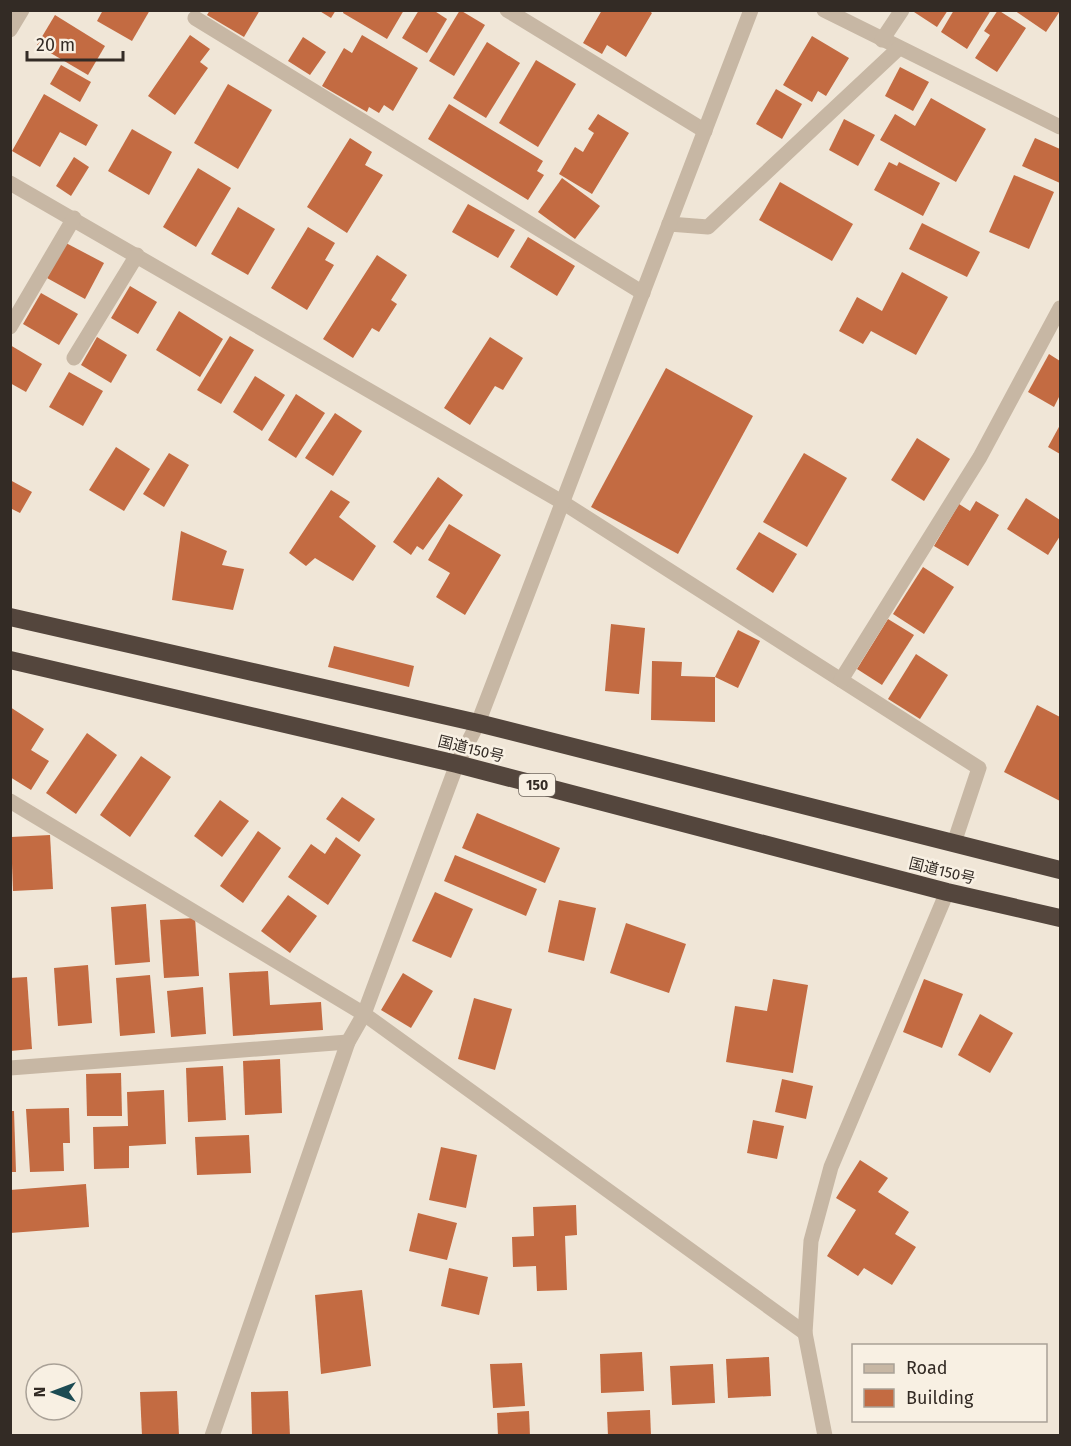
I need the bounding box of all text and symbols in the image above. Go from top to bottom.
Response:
scale bar [27,24,123,62]
text: 20 m [36,34,75,56]
street label: 国道150号 [436,732,506,766]
road number: 150 [519,774,555,796]
street label: 国道150号 [907,854,977,888]
legend [852,1344,1047,1422]
text: Road [906,1357,948,1379]
north arrow [24,1362,84,1422]
text: N [30,1387,49,1397]
text: Building [906,1387,974,1409]

